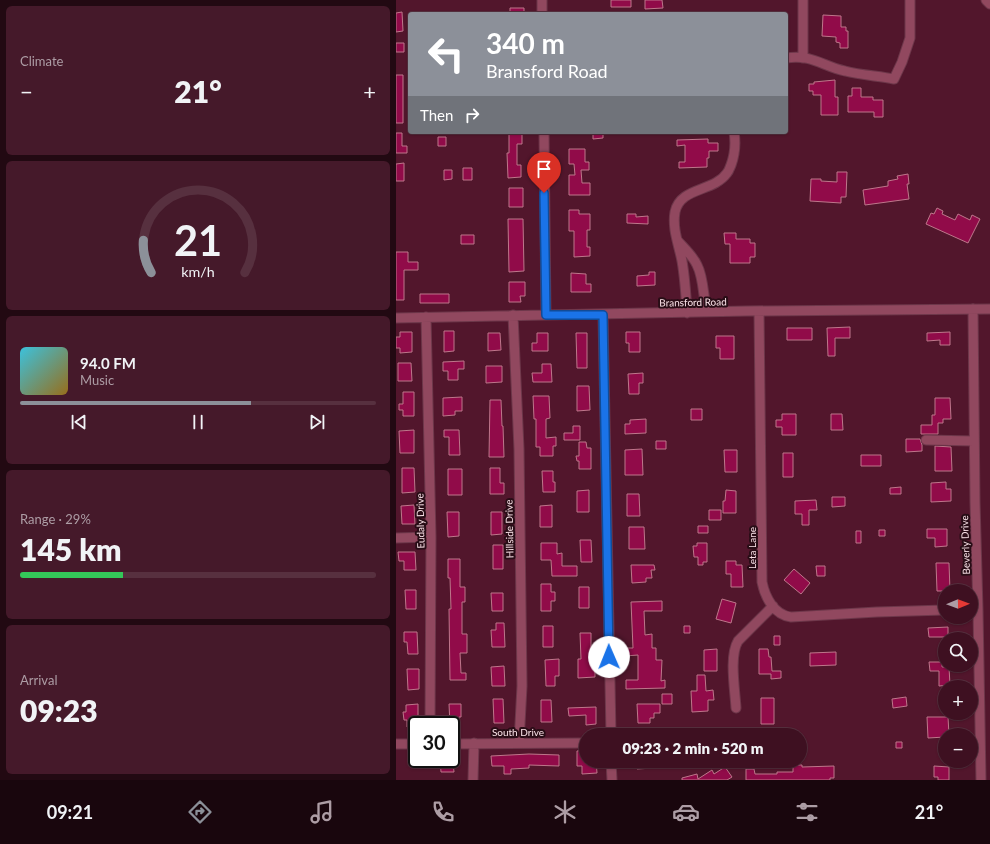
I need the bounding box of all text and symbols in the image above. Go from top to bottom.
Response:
text: 340 m [486,26,565,60]
icon: left [420,28,472,80]
text: Climate [20,53,63,69]
text: Bransford Road [486,60,608,82]
text: 21° [174,73,222,109]
text: − [20,78,33,105]
text: + [363,78,376,105]
icon: right [461,104,483,126]
text: Then [420,106,453,124]
pin [527,152,561,193]
icon: arrive [533,158,555,180]
text: 21 [174,215,222,265]
text: km/h [181,263,215,280]
street label: Bransford Road [659,295,727,309]
text: 94.0 FM [80,354,136,372]
text: Music [80,372,114,388]
icon: previous [68,411,90,433]
icon: pause [187,411,209,433]
icon: next [306,411,328,433]
street label: Eudaly Drive [414,493,426,549]
street label: Hillside Drive [502,500,516,558]
text: Range · 29% [20,511,91,527]
street label: Beverly Drive [958,515,972,575]
street label: Leta Lane [746,527,758,569]
text: 145 km [20,531,121,567]
north arrow [938,584,978,624]
map controls [938,584,978,768]
button: search [938,632,978,672]
position arrow [588,636,630,678]
text: Arrival [20,672,57,688]
button: + [938,680,978,720]
text: 09:23 [20,692,98,728]
speed limit sign: 30 [408,716,460,768]
street label: South Drive [492,726,544,738]
button: − [938,728,978,768]
text: 09:23 · 2 min · 520 m [622,739,764,757]
icon: directions [186,798,214,826]
icon: music [308,798,336,826]
icon: phone [429,798,457,826]
icon: climate [551,798,579,826]
icon: car [672,798,700,826]
icon: filters [793,798,821,826]
text: 09:21 [47,801,93,823]
text: 21° [915,801,943,823]

